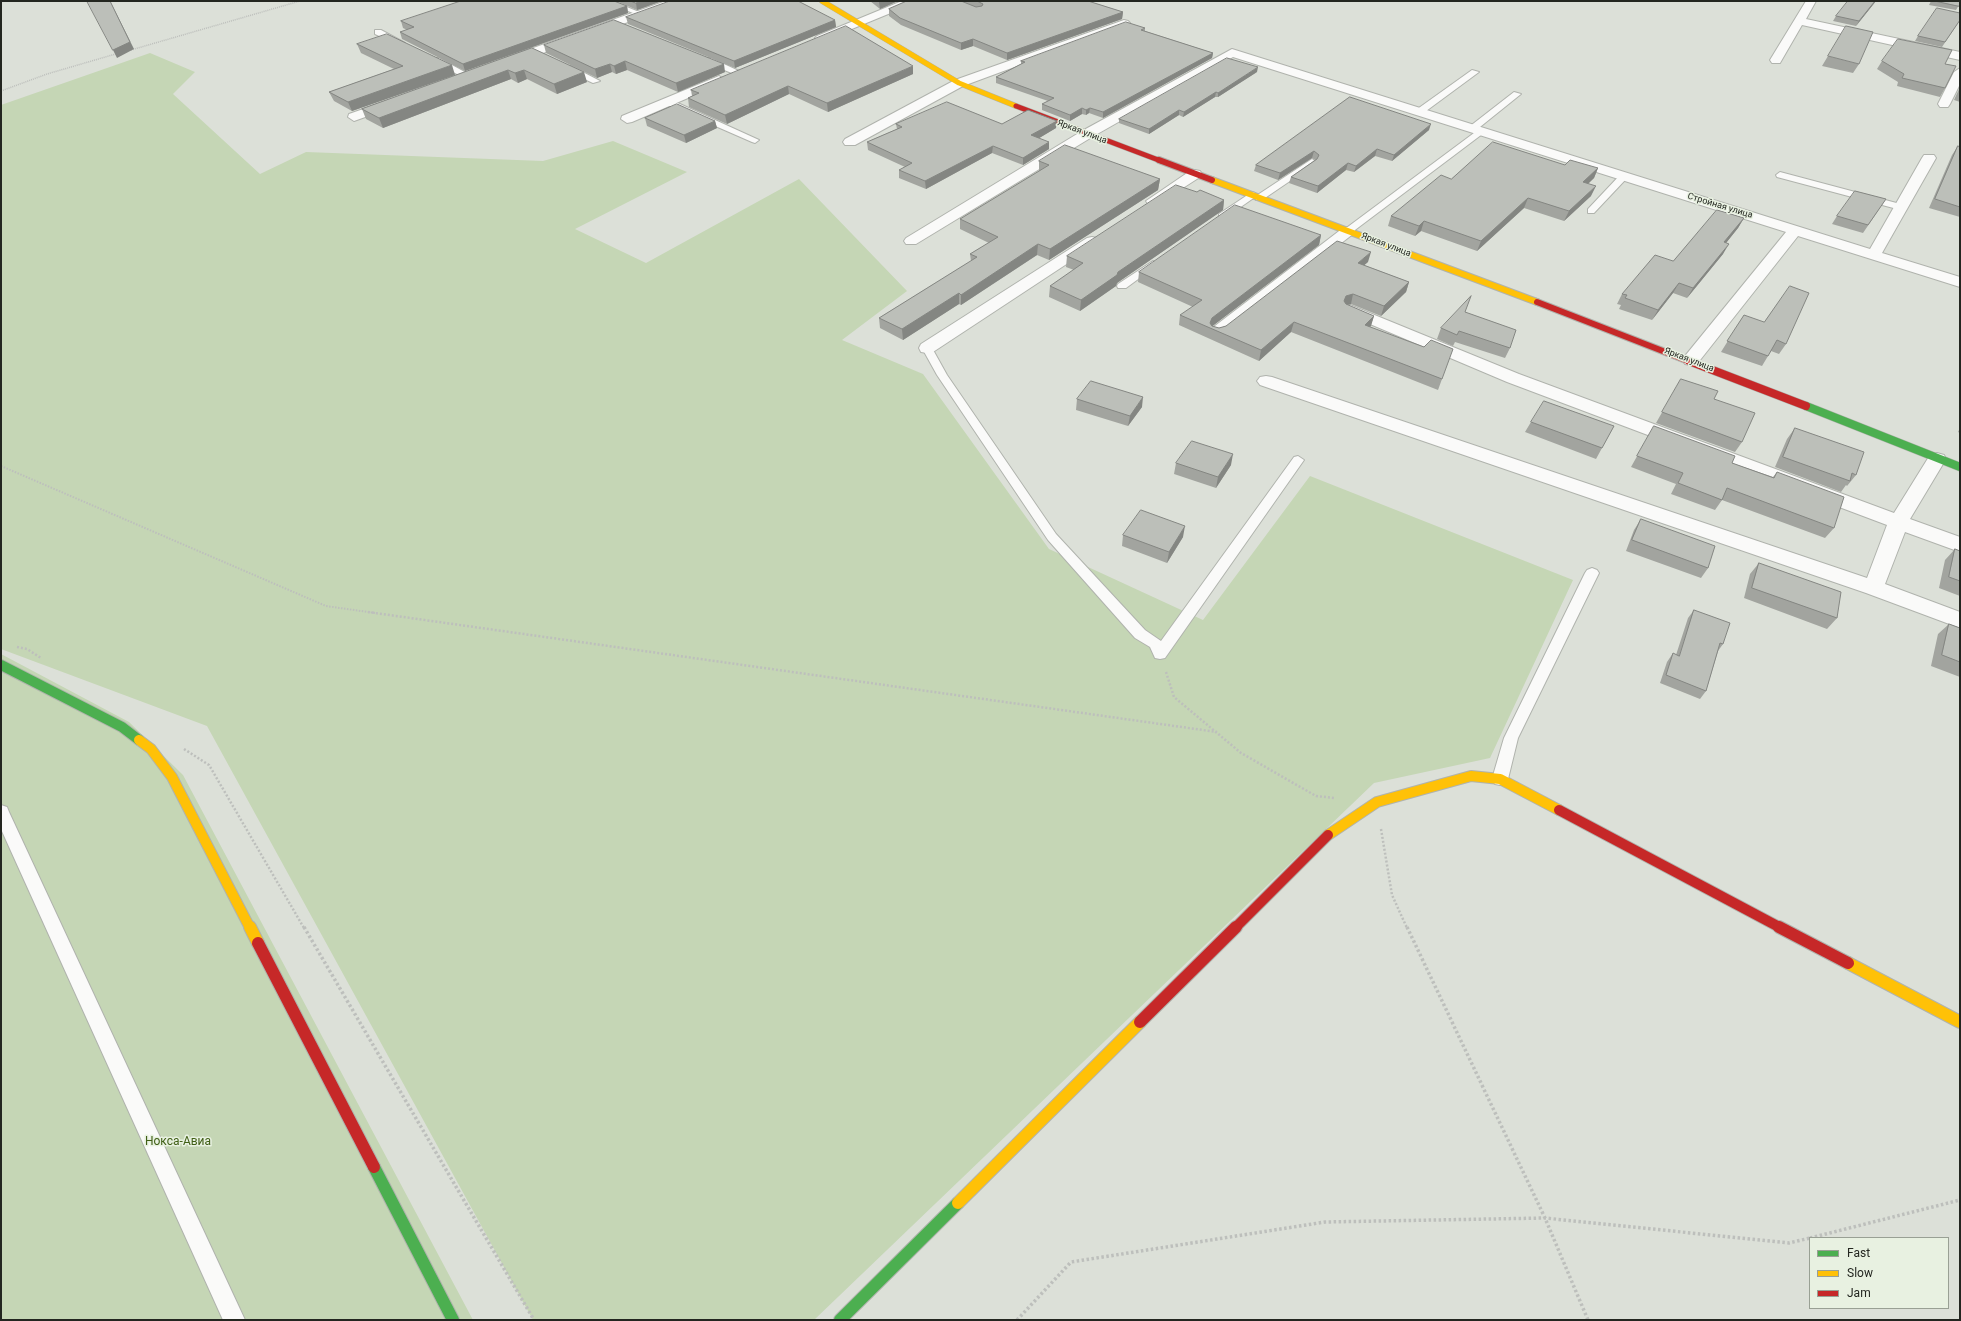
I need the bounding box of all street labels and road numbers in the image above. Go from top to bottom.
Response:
street label: Яркая улица [1056,118,1108,146]
street label: Стройная улица [1686,191,1754,221]
street label: Яркая улица [1360,231,1412,259]
street label: Яркая улица [1663,346,1715,374]

